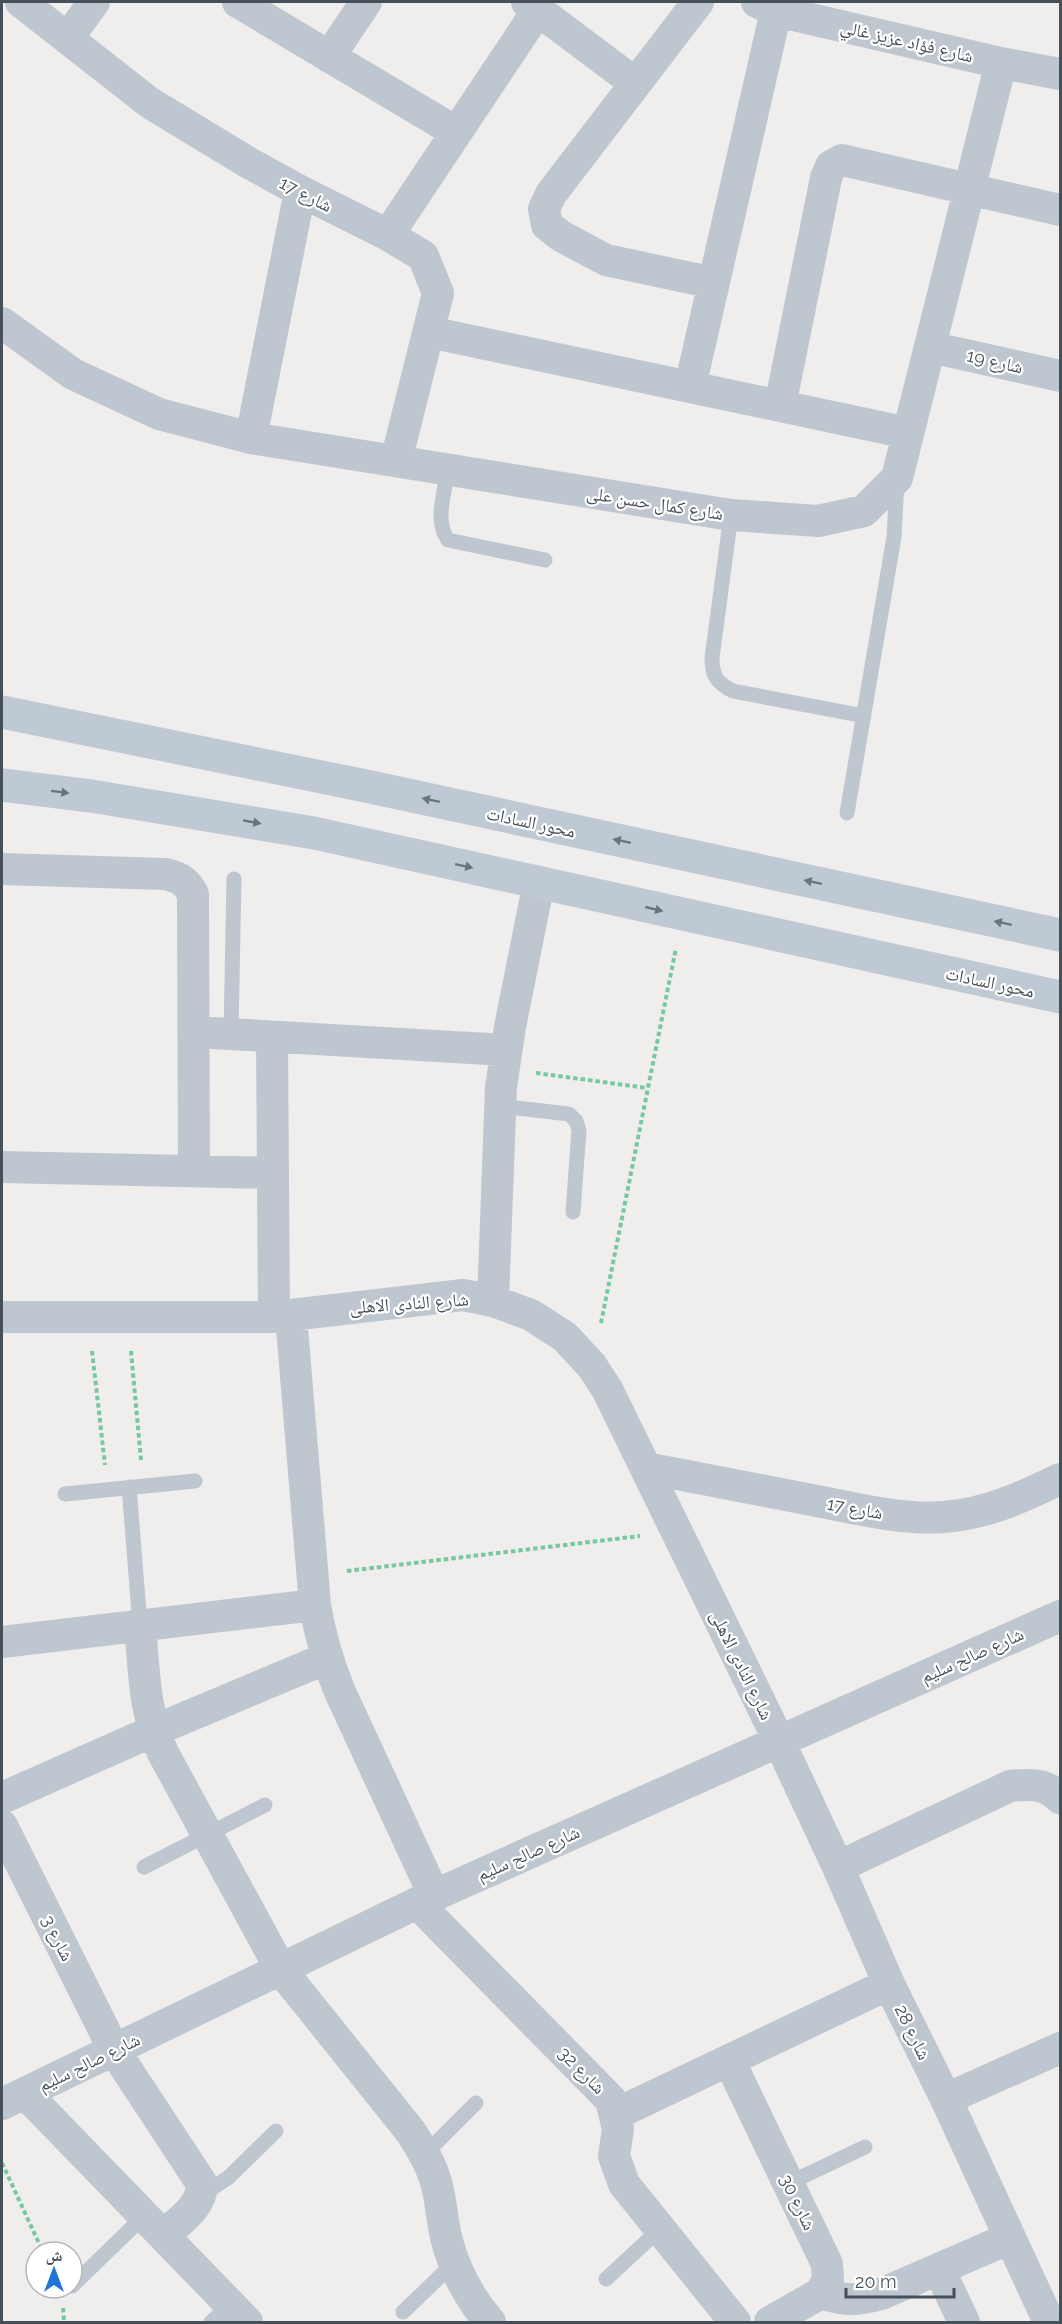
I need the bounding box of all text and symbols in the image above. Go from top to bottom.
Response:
street label: شارع فؤاد عزيز غالي [838,16,975,71]
street label: شارع 17 [276,172,336,217]
street label: شارع 19 [965,344,1025,379]
street label: شارع كمال حسن على [585,482,725,525]
one-way arrow [50,788,69,797]
one-way arrow [422,795,441,804]
street label: محور السادات [485,802,577,842]
one-way arrow [243,818,262,827]
one-way arrow [612,836,631,845]
one-way arrow [454,862,473,871]
one-way arrow [803,877,822,887]
one-way arrow [645,905,664,914]
one-way arrow [994,918,1013,927]
street label: محور السادات [944,962,1036,1002]
street label: شارع النادى الاهلى [349,1288,469,1319]
street label: شارع 17 [825,1493,884,1524]
street label: شارع النادى الاهلى [705,1607,778,1724]
street label: شارع صالح سليم [917,1623,1027,1689]
street label: شارع صالح سليم [473,1821,583,1887]
street label: شارع 3 [37,1912,78,1965]
street label: شارع 28 [890,2001,935,2063]
street label: شارع صالح سليم [35,2028,144,2097]
street label: شارع 32 [553,2042,610,2099]
street label: شارع 30 [775,2171,820,2234]
north arrow [24,2240,84,2300]
text: ش [46,2246,63,2265]
scale bar [846,2261,954,2299]
text: 20 m [855,2271,897,2292]

